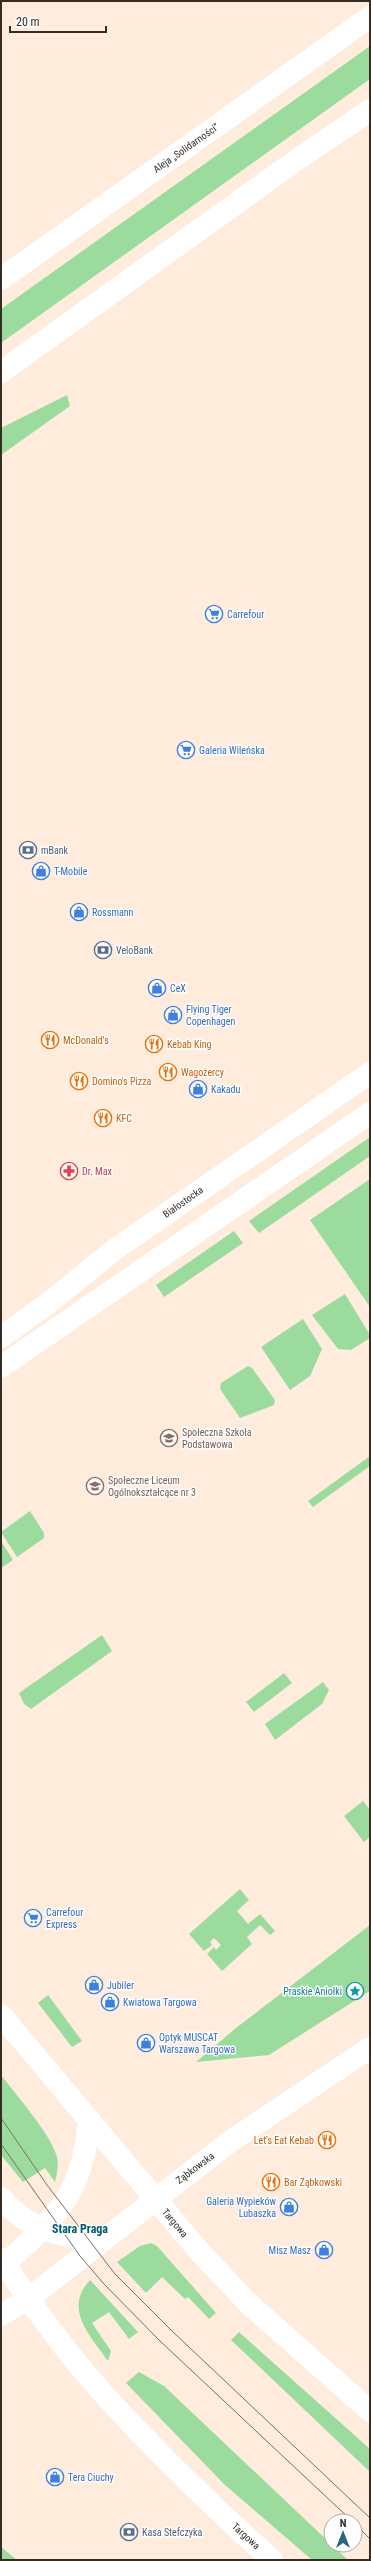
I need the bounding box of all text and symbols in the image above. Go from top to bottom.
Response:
scale bar [10,8,106,34]
text: 20 m [16,15,40,29]
street label: Aleja „Solidarności” [151,121,221,175]
supermarket icon: Carrefour [204,604,224,624]
place label: Carrefour [227,609,264,620]
supermarket icon: Galeria Wileńska [176,740,196,760]
place label: Galeria Wileńska [199,745,265,756]
bank icon: mBank [18,840,38,860]
place label: mBank [41,845,69,856]
shop icon: T-Mobile [31,861,51,881]
place label: T-Mobile [54,866,88,877]
shop icon: Rossmann [69,902,89,922]
place label: Rossmann [92,907,134,918]
bank icon: VeloBank [93,940,113,960]
place label: VeloBank [116,945,153,956]
shop icon: CeX [147,978,167,998]
place label: CeX [170,983,186,994]
place label: Flying Tiger Copenhagen [186,1004,235,1027]
shop icon: Flying Tiger Copenhagen [163,1005,183,1025]
restaurant icon: McDonald's [40,1030,60,1050]
restaurant icon: Kebab King [144,1034,164,1054]
place label: McDonald's [63,1035,109,1046]
place label: Kebab King [167,1039,212,1050]
restaurant icon: Wagożercy [158,1062,178,1082]
place label: Wagożercy [181,1067,224,1078]
restaurant icon: Domino's Pizza [69,1071,89,1091]
place label: Domino's Pizza [92,1076,152,1087]
shop icon: Kakadu [188,1079,208,1099]
place label: Kakadu [211,1084,241,1095]
restaurant icon: KFC [93,1108,113,1128]
place label: KFC [116,1113,132,1124]
pharmacy icon: Dr. Max [59,1161,79,1181]
place label: Dr. Max [82,1166,112,1177]
street label: Białostocka [161,1184,205,1220]
place label: Społeczna Szkoła Podstawowa [182,1427,252,1450]
school or university icon: Społeczna Szkoła Podstawowa [159,1428,179,1448]
place label: Społeczne Liceum Ogólnokształcące nr 3 [108,1475,196,1498]
school or university icon: Społeczne Liceum Ogólnokształcące nr 3 [85,1476,105,1496]
place label: Carrefour Express [46,1907,83,1930]
supermarket icon: Carrefour Express [23,1908,43,1928]
shop icon: Jubiler [84,1975,104,1995]
place label: Jubiler [107,1980,134,1991]
place icon: Praskie Aniołki [345,1981,365,2001]
place label: Praskie Aniołki [283,1986,342,1997]
shop icon: Kwiatowa Targowa [100,1992,120,2012]
place label: Kwiatowa Targowa [123,1997,197,2008]
place label: Optyk MUSCAT Warszawa Targowa [159,2032,235,2055]
shop icon: Optyk MUSCAT Warszawa Targowa [136,2033,156,2053]
restaurant icon: Let's Eat Kebab [317,2130,337,2150]
place label: Let's Eat Kebab [254,2135,314,2146]
street label: Ząbkowska [174,2150,216,2186]
restaurant icon: Bar Ząbkowski [261,2172,281,2192]
place label: Bar Ząbkowski [284,2177,342,2188]
place label: Galeria Wypieków Lubaszka [206,2196,276,2219]
shop icon: Galeria Wypieków Lubaszka [279,2197,299,2217]
street label: Targowa [160,2207,190,2240]
district label: Stara Praga [52,2222,108,2236]
shop icon: Misz Masz [314,2240,334,2260]
place label: Misz Masz [269,2245,311,2256]
shop icon: Tera Ciuchy [45,2467,65,2487]
place label: Tera Ciuchy [68,2472,114,2483]
north arrow [323,2513,363,2553]
text: N [340,2517,347,2530]
street label: Targowa [230,2521,262,2551]
bank icon: Kasa Stefczyka [119,2522,139,2542]
place label: Kasa Stefczyka [142,2527,202,2538]

